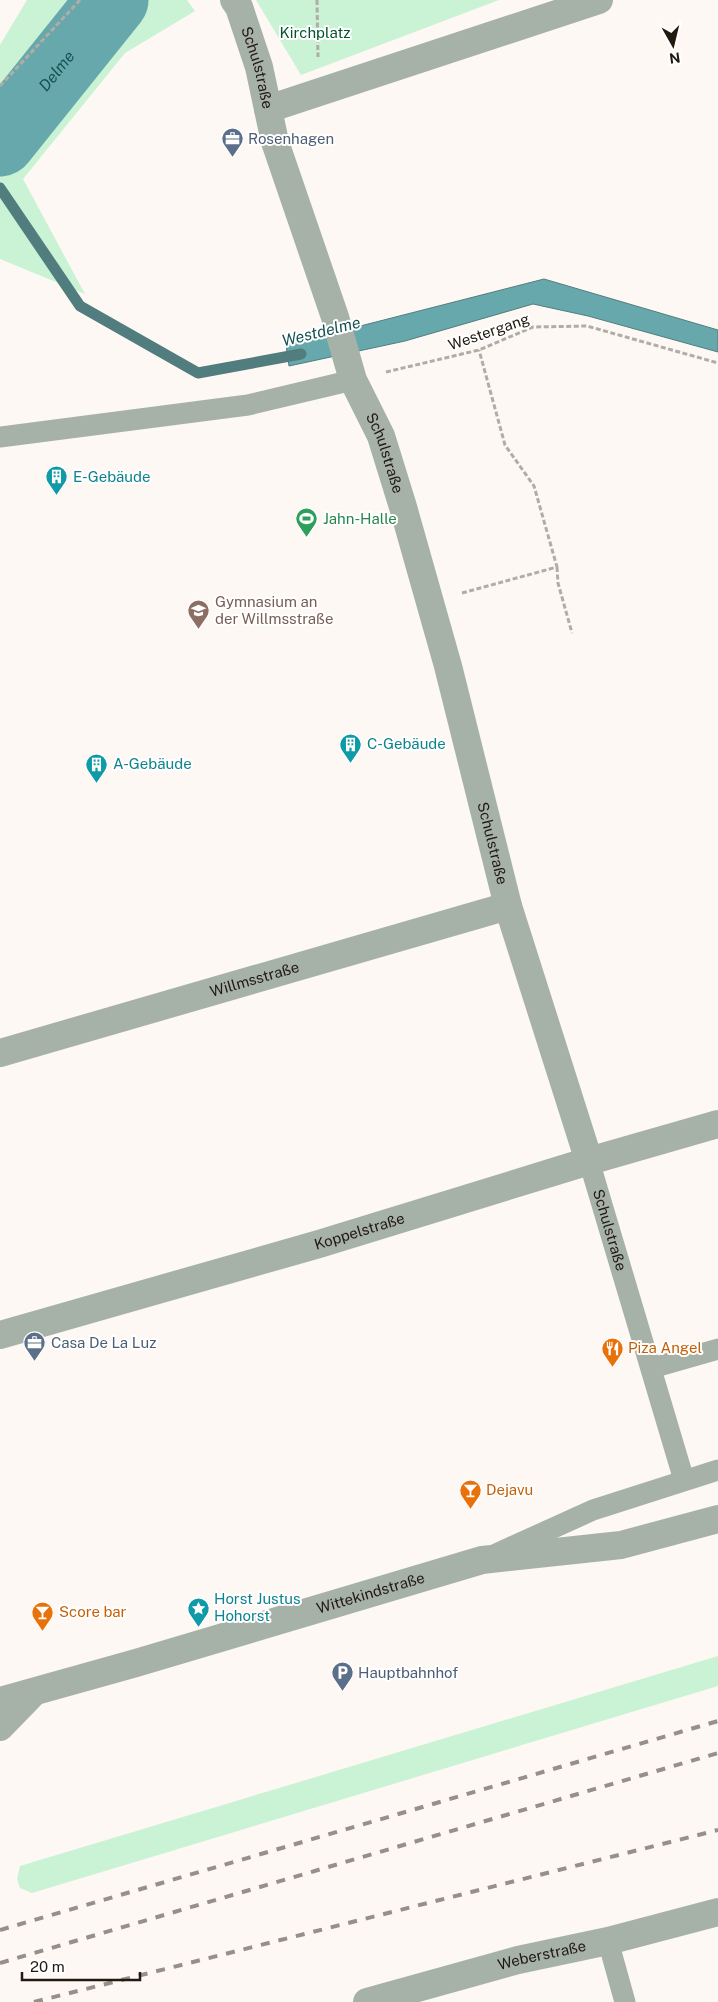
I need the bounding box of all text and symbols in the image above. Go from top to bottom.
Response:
north arrow [648,20,698,70]
street label: Schulstraße [238,24,277,110]
park label: Kirchplatz [280,24,350,41]
water label: Delme [35,47,79,95]
text: N [668,49,681,67]
office icon: Rosenhagen [220,127,244,158]
place label: Rosenhagen [248,130,334,147]
street label: Westergang [446,310,532,353]
water label: Westdelme [280,312,363,350]
street label: Schulstraße [363,410,407,495]
building icon: E-Gebäude [45,465,69,496]
place label: E-Gebäude [73,468,150,485]
sports icon: Jahn-Halle [295,507,319,538]
place label: Jahn-Halle [323,510,397,527]
place label: Gymnasium an der Willmsstraße [215,593,333,627]
school or university icon: Gymnasium an der Willmsstraße [187,599,211,630]
building icon: C-Gebäude [339,732,363,763]
place label: C-Gebäude [367,735,446,752]
building icon: A-Gebäude [85,752,109,783]
place label: A-Gebäude [113,755,192,772]
street label: Schulstraße [474,800,511,886]
street label: Willmsstraße [208,958,301,1000]
street label: Schulstraße [590,1187,630,1273]
street label: Koppelstraße [312,1209,406,1253]
office icon: Casa De La Luz [23,1331,47,1362]
place label: Casa De La Luz [51,1334,156,1351]
restaurant icon: Piza Angel [600,1336,624,1367]
place label: Piza Angel [628,1339,702,1356]
bar icon: Dejavu [458,1478,482,1509]
place label: Dejavu [486,1481,533,1498]
street label: Wittekindstraße [315,1569,426,1617]
place label: Horst Justus Hohorst [214,1590,301,1624]
place icon: Horst Justus Hohorst [186,1596,210,1627]
bar icon: Score bar [31,1600,55,1631]
place label: Score bar [59,1603,127,1620]
parking icon: Hauptbahnhof [330,1661,354,1692]
place label: Hauptbahnhof [358,1664,458,1681]
street label: Weberstraße [496,1937,587,1973]
scale bar [22,1950,140,1982]
text: 20 m [30,1958,65,1975]

